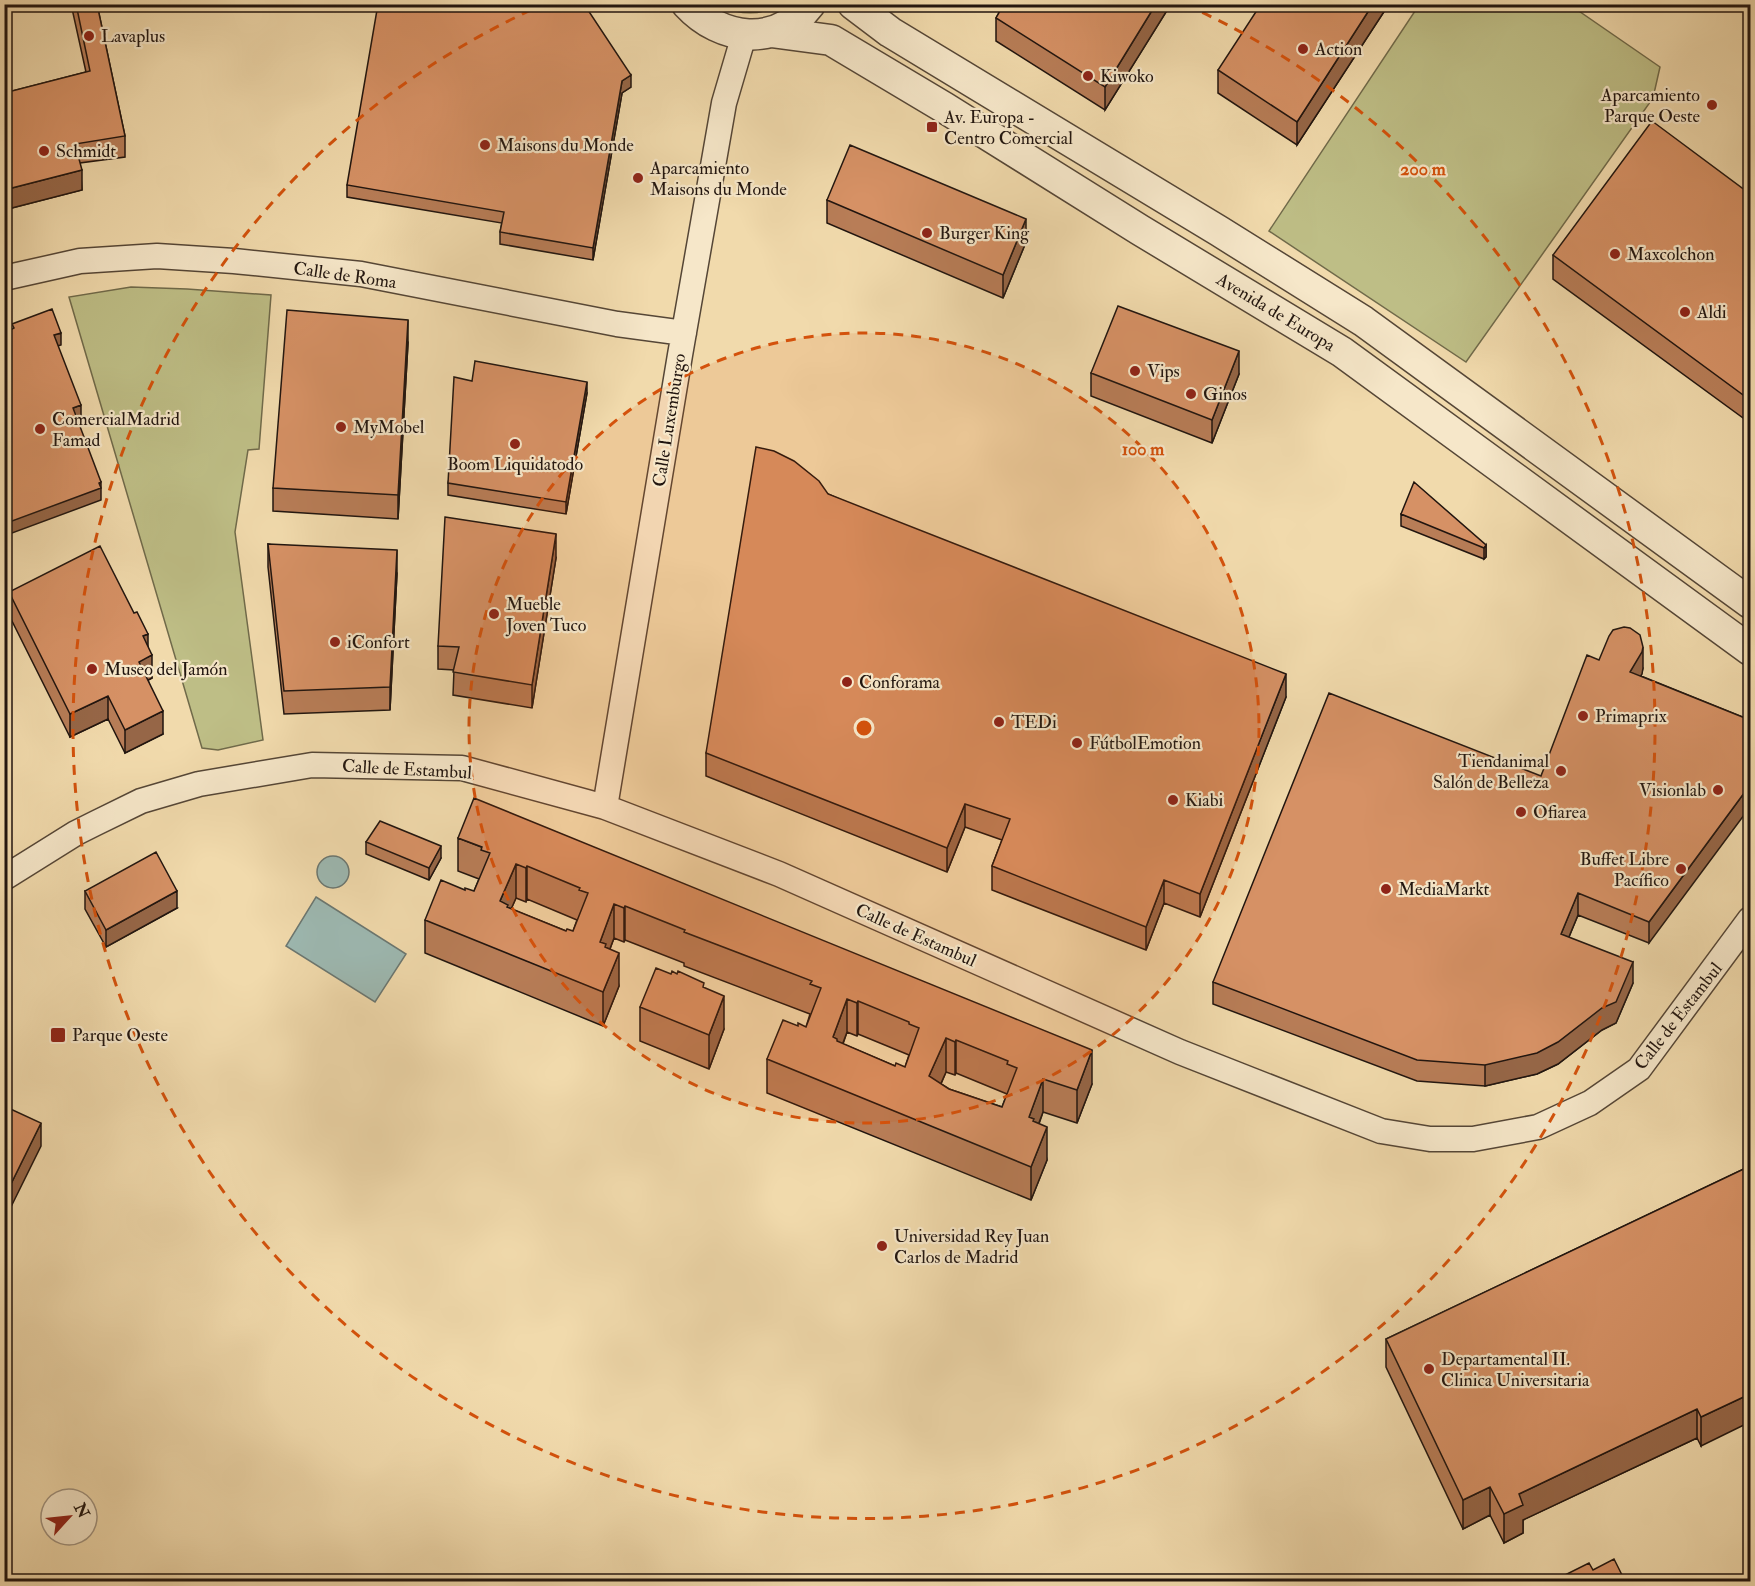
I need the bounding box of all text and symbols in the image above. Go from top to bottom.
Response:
place label: Lavaplus [101,25,165,48]
marker: Lavaplus [82,29,96,43]
place label: Action [1314,38,1362,61]
marker: Action [1296,42,1310,56]
place label: Kiwoko [1100,65,1154,88]
marker: Kiwoko [1081,69,1095,83]
place label: Aparcamiento Parque Oeste [1600,84,1700,128]
marker: Aparcamiento Parque Oeste [1705,98,1719,112]
place label: Av. Europa - Centro Comercial [943,106,1073,150]
marker: Av. Europa - Centro Comercial [925,120,939,134]
place label: Maisons du Monde [497,134,634,157]
marker: Maisons du Monde [478,138,492,152]
place label: Schmidt [56,140,116,163]
marker: Schmidt [37,144,51,158]
place label: Aparcamiento Maisons du Monde [649,157,787,201]
text: 200 m [1400,158,1447,181]
marker: Aparcamiento Maisons du Monde [631,171,645,185]
place label: Burger King [939,222,1030,245]
marker: Burger King [920,226,934,240]
place label: Maxcolchon [1627,243,1715,266]
marker: Maxcolchon [1608,247,1622,261]
street label: Calle de Roma [292,257,399,294]
street label: Avenida de Europa [1211,267,1340,357]
place label: Aldi [1696,301,1727,324]
marker: Aldi [1678,305,1692,319]
street label: Calle Luxemburgo [648,351,691,488]
place label: Vips [1147,360,1180,383]
marker: Vips [1128,364,1142,378]
place label: Ginos [1203,383,1247,406]
marker: Ginos [1184,387,1198,401]
place label: ComercialMadrid Famad [52,408,180,452]
place label: MyMobel [353,416,425,439]
marker: MyMobel [334,420,348,434]
marker: ComercialMadrid Famad [33,422,47,436]
marker: Boom Liquidatodo [508,437,522,451]
text: 100 m [1122,438,1165,461]
place label: Boom Liquidatodo [447,453,583,476]
place label: Mueble Joven Tuco [505,593,587,637]
marker: Mueble Joven Tuco [487,607,501,621]
place label: iConfort [347,631,410,654]
marker: iConfort [328,635,342,649]
place label: Museo del Jamón [104,658,228,681]
marker: Museo del Jamón [85,662,99,676]
place label: Conforama [859,671,941,694]
marker: Conforama [840,675,854,689]
place label: Primaprix [1595,705,1667,728]
marker: Primaprix [1576,709,1590,723]
place label: TEDi [1011,711,1057,734]
marker: TEDi [992,715,1006,729]
centre of rings [854,718,874,738]
place label: FútbolEmotion [1089,732,1201,755]
marker: FútbolEmotion [1070,736,1084,750]
place label: Tiendanimal Salón de Belleza [1433,750,1550,794]
street label: Calle de Estambul [341,755,473,784]
marker: Tiendanimal Salón de Belleza [1554,764,1568,778]
place label: Visionlab [1639,779,1706,802]
marker: Visionlab [1711,783,1725,797]
place label: Kiabi [1185,789,1224,812]
marker: Kiabi [1166,793,1180,807]
place label: Ofiarea [1533,801,1587,824]
marker: Ofiarea [1514,805,1528,819]
place label: Buffet Libre Pacífico [1580,848,1669,892]
marker: Buffet Libre Pacífico [1674,862,1688,876]
place label: MediaMarkt [1398,878,1490,901]
marker: MediaMarkt [1379,882,1393,896]
street label: Calle de Estambul [852,898,980,973]
street label: Calle de Estambul [1629,958,1728,1075]
place label: Parque Oeste [72,1024,168,1047]
marker: Parque Oeste [49,1026,67,1044]
place label: Universidad Rey Juan Carlos de Madrid [894,1225,1049,1269]
marker: Universidad Rey Juan Carlos de Madrid [875,1239,889,1253]
place label: Departamental II. Clinica Universitaria [1441,1348,1590,1392]
marker: Departamental II. Clinica Universitaria [1422,1362,1436,1376]
north arrow [39,1487,99,1547]
text: N [69,1499,94,1522]

